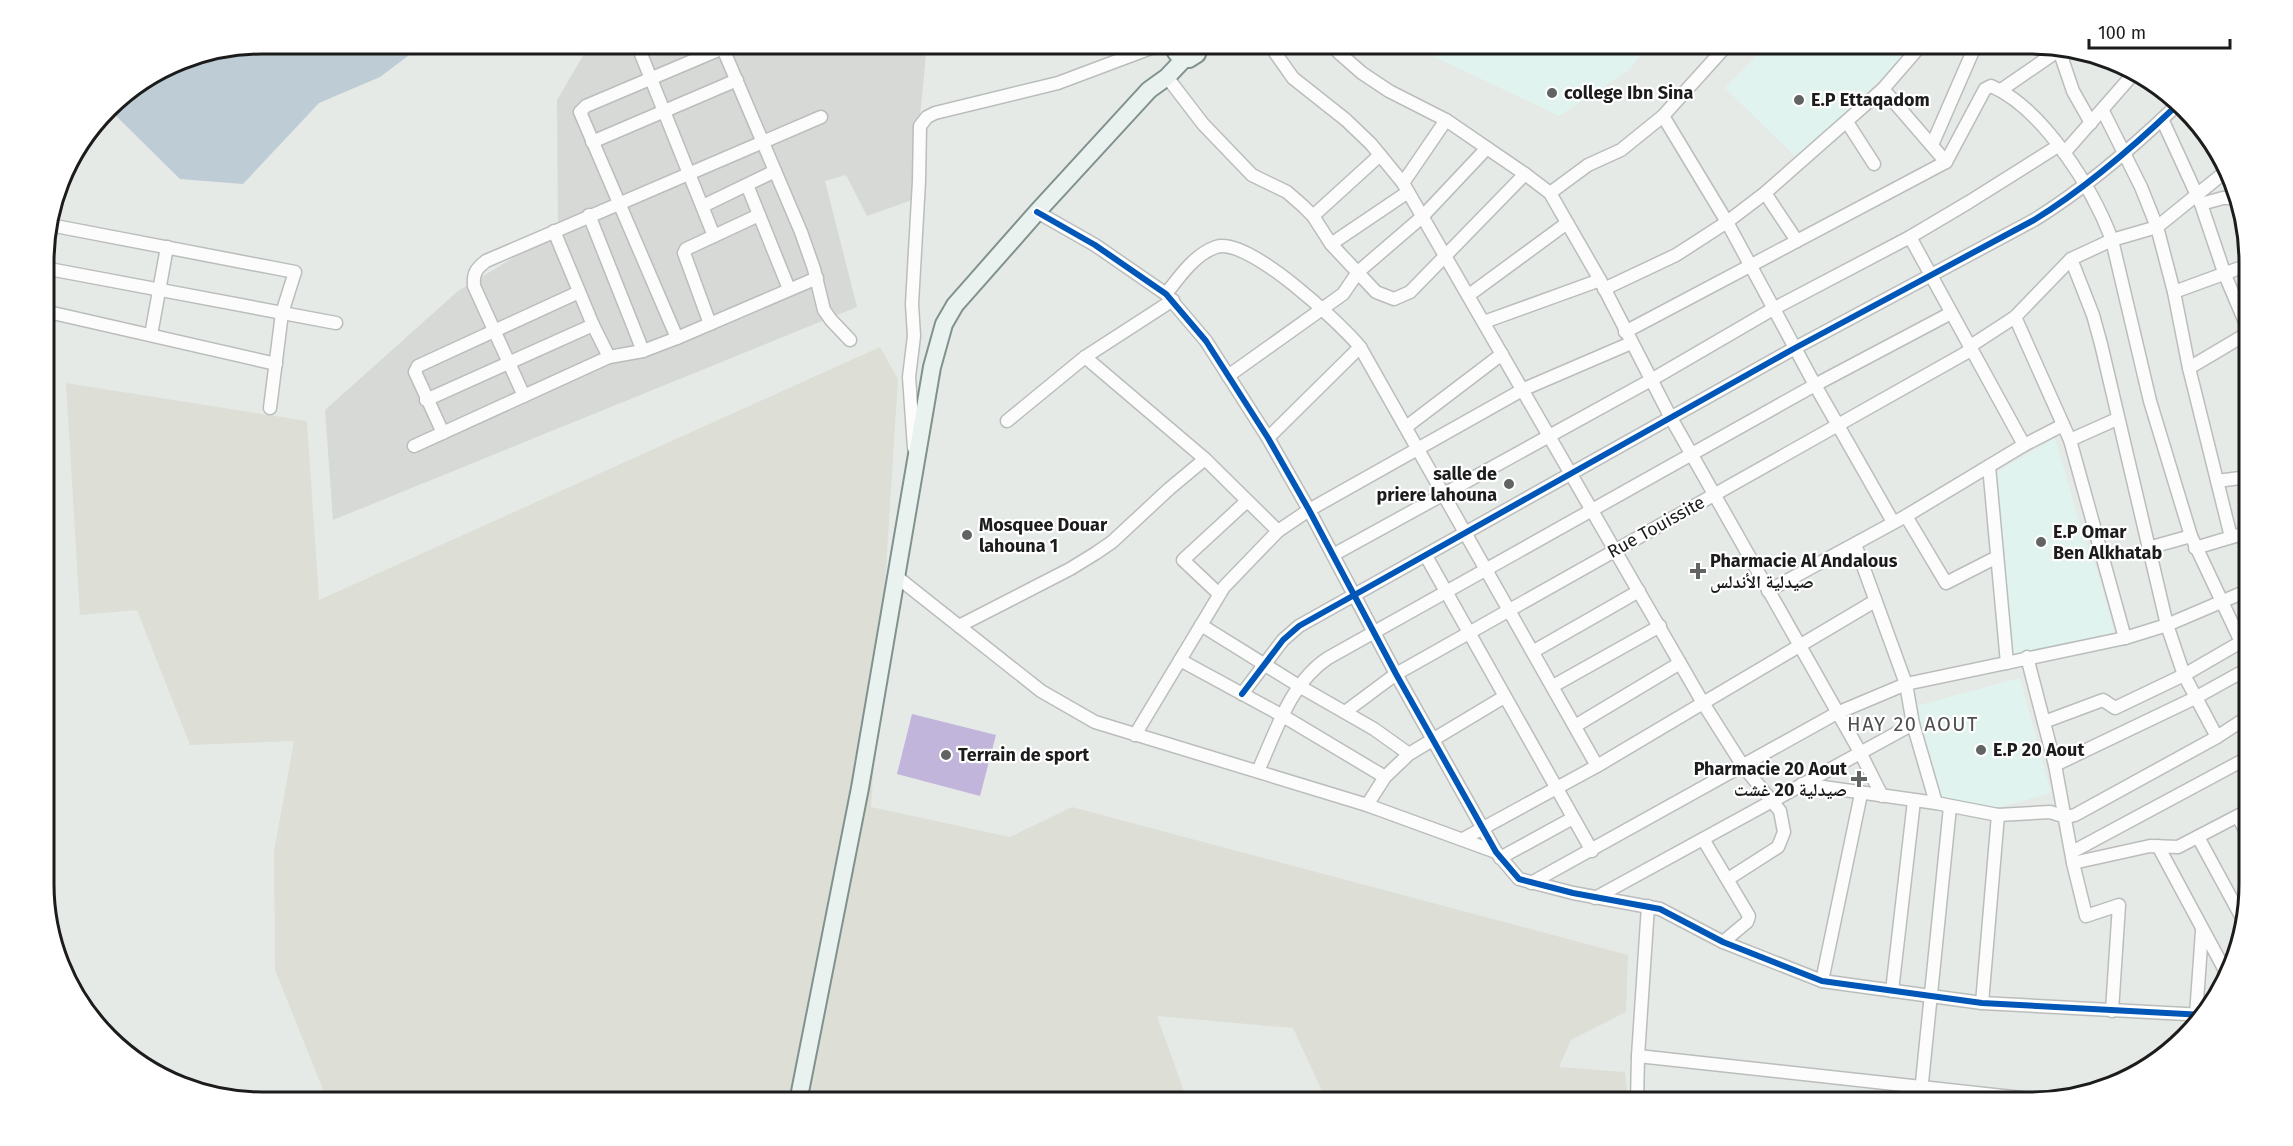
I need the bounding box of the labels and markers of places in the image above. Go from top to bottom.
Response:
place label: college Ibn Sina [1564,82,1693,104]
marker: college Ibn Sina [1545,86,1559,100]
place label: E.P Ettaqadom [1811,89,1930,111]
marker: E.P Ettaqadom [1792,93,1806,107]
place label: salle de priere lahouna [1377,463,1497,506]
marker: salle de priere lahouna [1502,477,1516,491]
place label: Mosquee Douar lahouna 1 [979,514,1108,557]
place label: E.P Omar Ben Alkhatab [2053,521,2162,564]
marker: Mosquee Douar lahouna 1 [960,528,974,542]
marker: E.P Omar Ben Alkhatab [2034,535,2048,549]
place label: Pharmacie Al Andalous صيدلية الأندلس [1710,550,1898,593]
marker: Pharmacie Al Andalous صيدلية الأندلس [1691,564,1705,578]
place label: E.P 20 Aout [1993,739,2085,761]
marker: E.P 20 Aout [1974,743,1988,757]
place label: Terrain de sport [958,744,1090,766]
marker: Terrain de sport [939,748,953,762]
place label: Pharmacie 20 Aout صيدلية 20 غشت [1694,758,1848,801]
marker: Pharmacie 20 Aout صيدلية 20 غشت [1852,772,1866,786]

